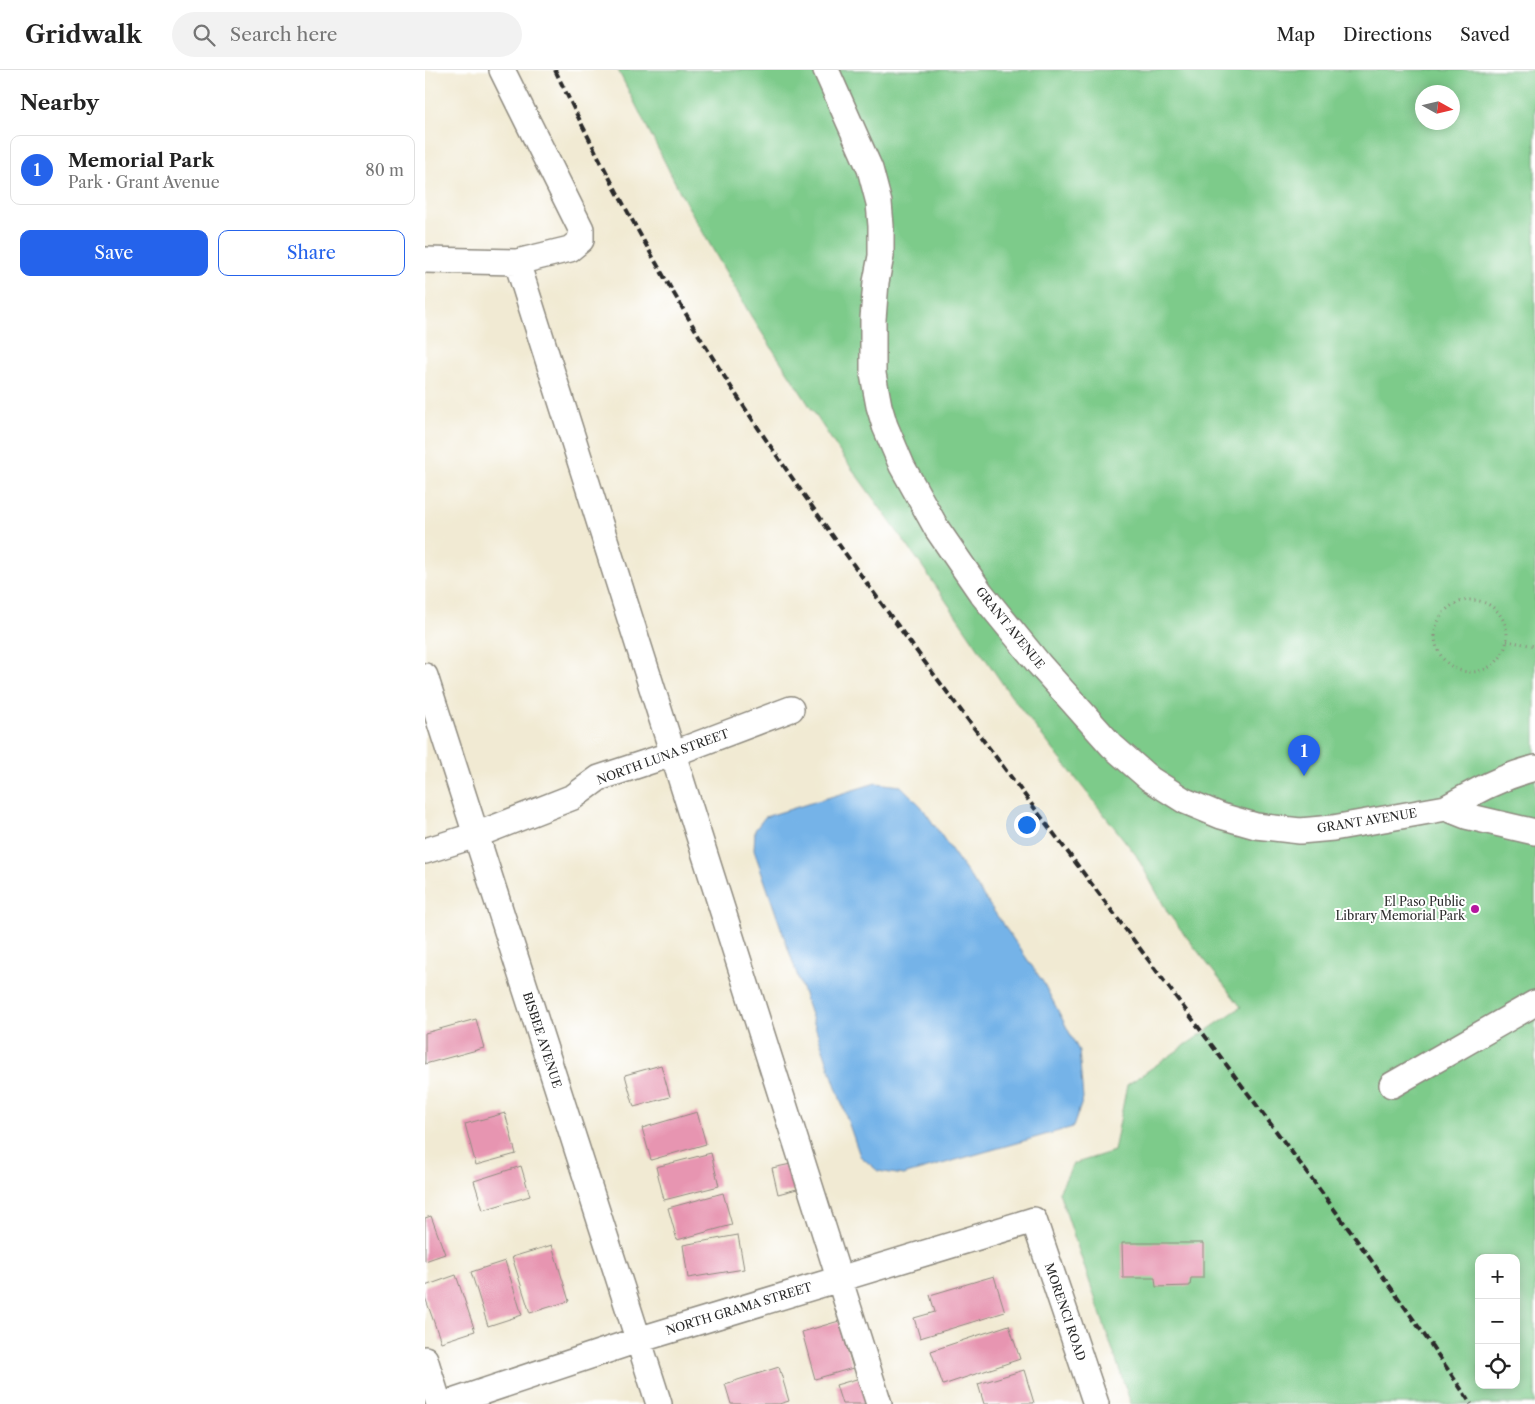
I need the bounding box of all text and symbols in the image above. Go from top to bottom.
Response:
search box [172,12,522,57]
text: Gridwalk [25,20,142,49]
icon: search [190,21,218,49]
text: Search here [230,23,338,46]
text: Map [1276,24,1315,46]
text: Directions [1343,24,1432,46]
text: Saved [1460,24,1510,46]
north arrow [1415,85,1460,130]
text: Nearby [20,90,99,115]
text: Memorial Park [68,149,214,172]
text: 1 [33,160,41,180]
text: 80 m [365,160,404,180]
text: Park · Grant Avenue [68,172,220,192]
button: Save [20,230,208,276]
button: Share [218,230,405,276]
street label: GRANT AVENUE [973,584,1048,672]
street label: NORTH LUNA STREET [595,726,731,787]
pin: 1 [1288,735,1320,776]
street label: GRANT AVENUE [1316,805,1418,836]
your location [1014,812,1040,838]
place label: El Paso Public Library Memorial Park [1335,894,1466,923]
marker: El Paso Public Library Memorial Park [1469,903,1481,915]
street label: BISBEE AVENUE [520,990,565,1090]
map controls [1475,1254,1520,1389]
button: + [1475,1254,1520,1299]
street label: MORENCI ROAD [1042,1261,1089,1363]
street label: NORTH GRAMA STREET [664,1279,814,1338]
button: − [1475,1299,1520,1344]
button: locate [1475,1344,1520,1389]

